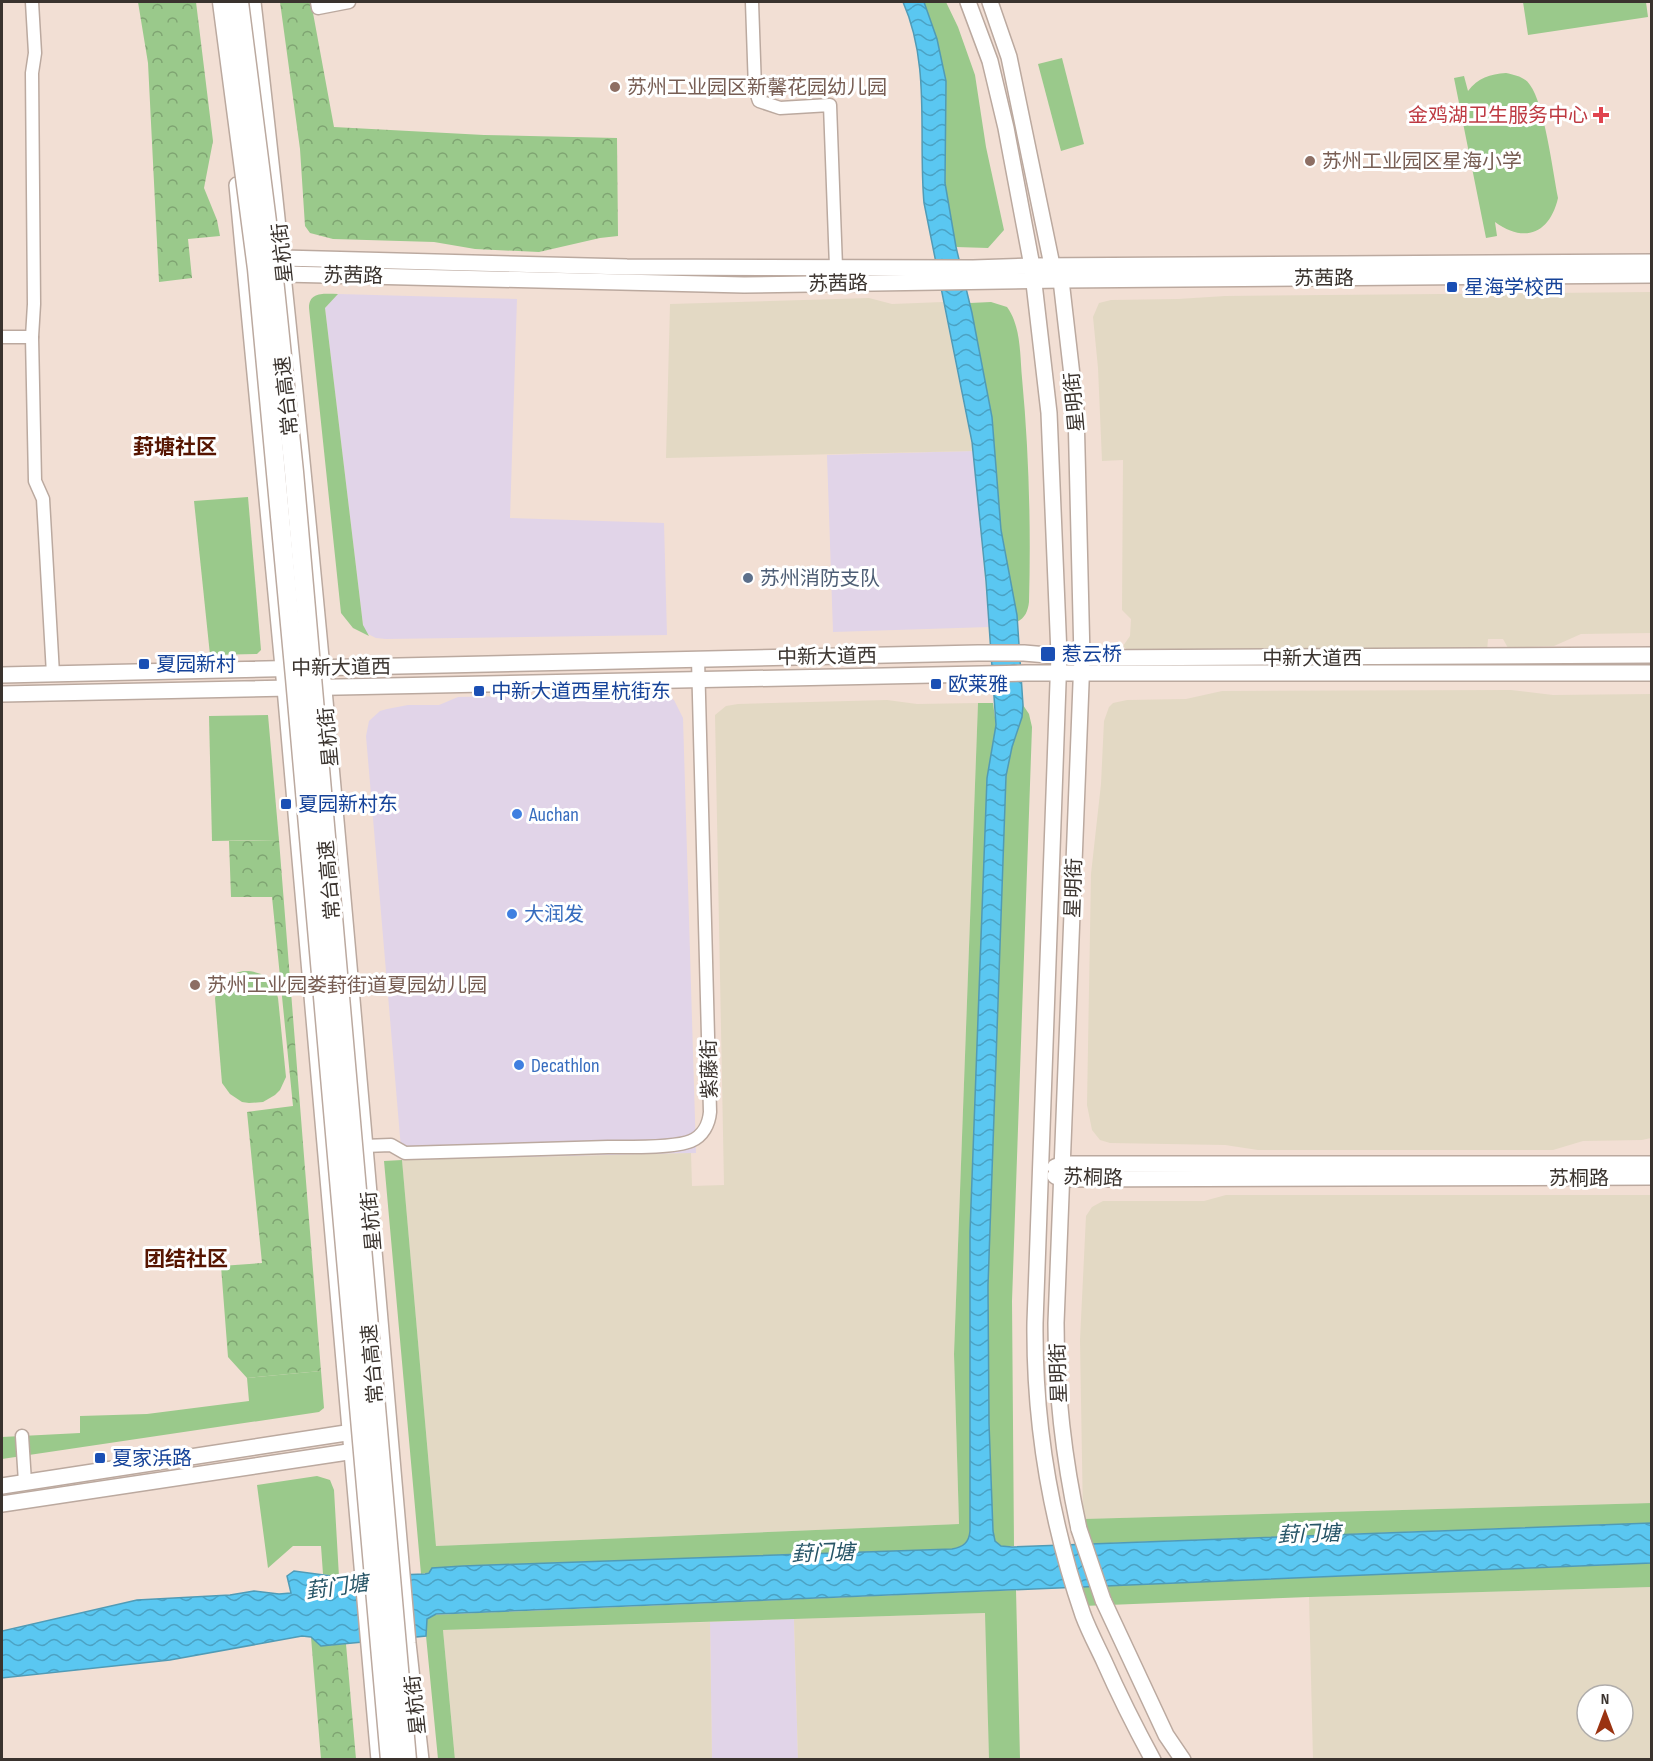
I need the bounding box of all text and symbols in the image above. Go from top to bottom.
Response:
place label: 苏州工业园区新馨花园幼儿园 [627,76,887,100]
marker: 苏州工业园区新馨花园幼儿园 [608,80,622,94]
place label: 金鸡湖卫生服务中心 [1408,104,1588,128]
marker: 金鸡湖卫生服务中心 [1592,106,1610,124]
place label: 苏州工业园区星海小学 [1322,150,1522,174]
marker: 苏州工业园区星海小学 [1303,154,1317,168]
street label: 星杭街 [268,222,298,284]
street label: 苏茜路 [323,263,383,289]
street label: 苏茜路 [1294,267,1354,291]
street label: 苏茜路 [808,271,868,297]
place label: 星海学校西 [1464,276,1564,300]
marker: 星海学校西 [1445,280,1459,294]
street label: 常台高速 [271,355,303,437]
street label: 星明街 [1060,371,1090,433]
district label: 葑塘社区 [133,435,217,460]
place label: 苏州消防支队 [760,567,880,591]
marker: 苏州消防支队 [741,571,755,585]
place label: 惹云桥 [1062,643,1122,667]
street label: 中新大道西 [777,644,877,670]
marker: 惹云桥 [1039,645,1057,663]
street label: 中新大道西 [1262,647,1362,671]
place label: 夏园新村 [156,653,236,677]
street label: 中新大道西 [291,655,391,681]
marker: 夏园新村 [137,657,151,671]
place label: 欧莱雅 [948,673,1008,697]
marker: 欧莱雅 [929,677,943,691]
place label: 中新大道西星杭街东 [491,680,671,704]
marker: 中新大道西星杭街东 [472,684,486,698]
street label: 星杭街 [314,706,344,768]
place label: 夏园新村东 [298,793,398,817]
marker: 夏园新村东 [279,797,293,811]
place label: Auchan [528,803,579,827]
marker: Auchan [510,807,524,821]
street label: 常台高速 [315,839,345,921]
street label: 星明街 [1061,858,1087,918]
place label: 大润发 [524,903,584,927]
marker: 大润发 [505,907,519,921]
place label: 苏州工业园娄葑街道夏园幼儿园 [207,974,487,998]
marker: 苏州工业园娄葑街道夏园幼儿园 [188,978,202,992]
street label: 紫藤街 [697,1039,723,1099]
place label: Decathlon [531,1054,600,1078]
marker: Decathlon [512,1058,526,1072]
street label: 苏桐路 [1063,1165,1123,1191]
street label: 苏桐路 [1549,1167,1609,1191]
street label: 星杭街 [357,1190,387,1252]
district label: 团结社区 [144,1247,228,1272]
street label: 常台高速 [358,1323,388,1405]
street label: 星明街 [1046,1343,1072,1403]
place label: 夏家浜路 [112,1447,192,1471]
marker: 夏家浜路 [93,1451,107,1465]
water label: 葑门塘 [1277,1521,1344,1548]
water label: 葑门塘 [791,1540,858,1567]
water label: 葑门塘 [304,1570,373,1604]
street label: 星杭街 [401,1674,431,1736]
north arrow [1575,1683,1635,1743]
text: N [1601,1690,1609,1709]

